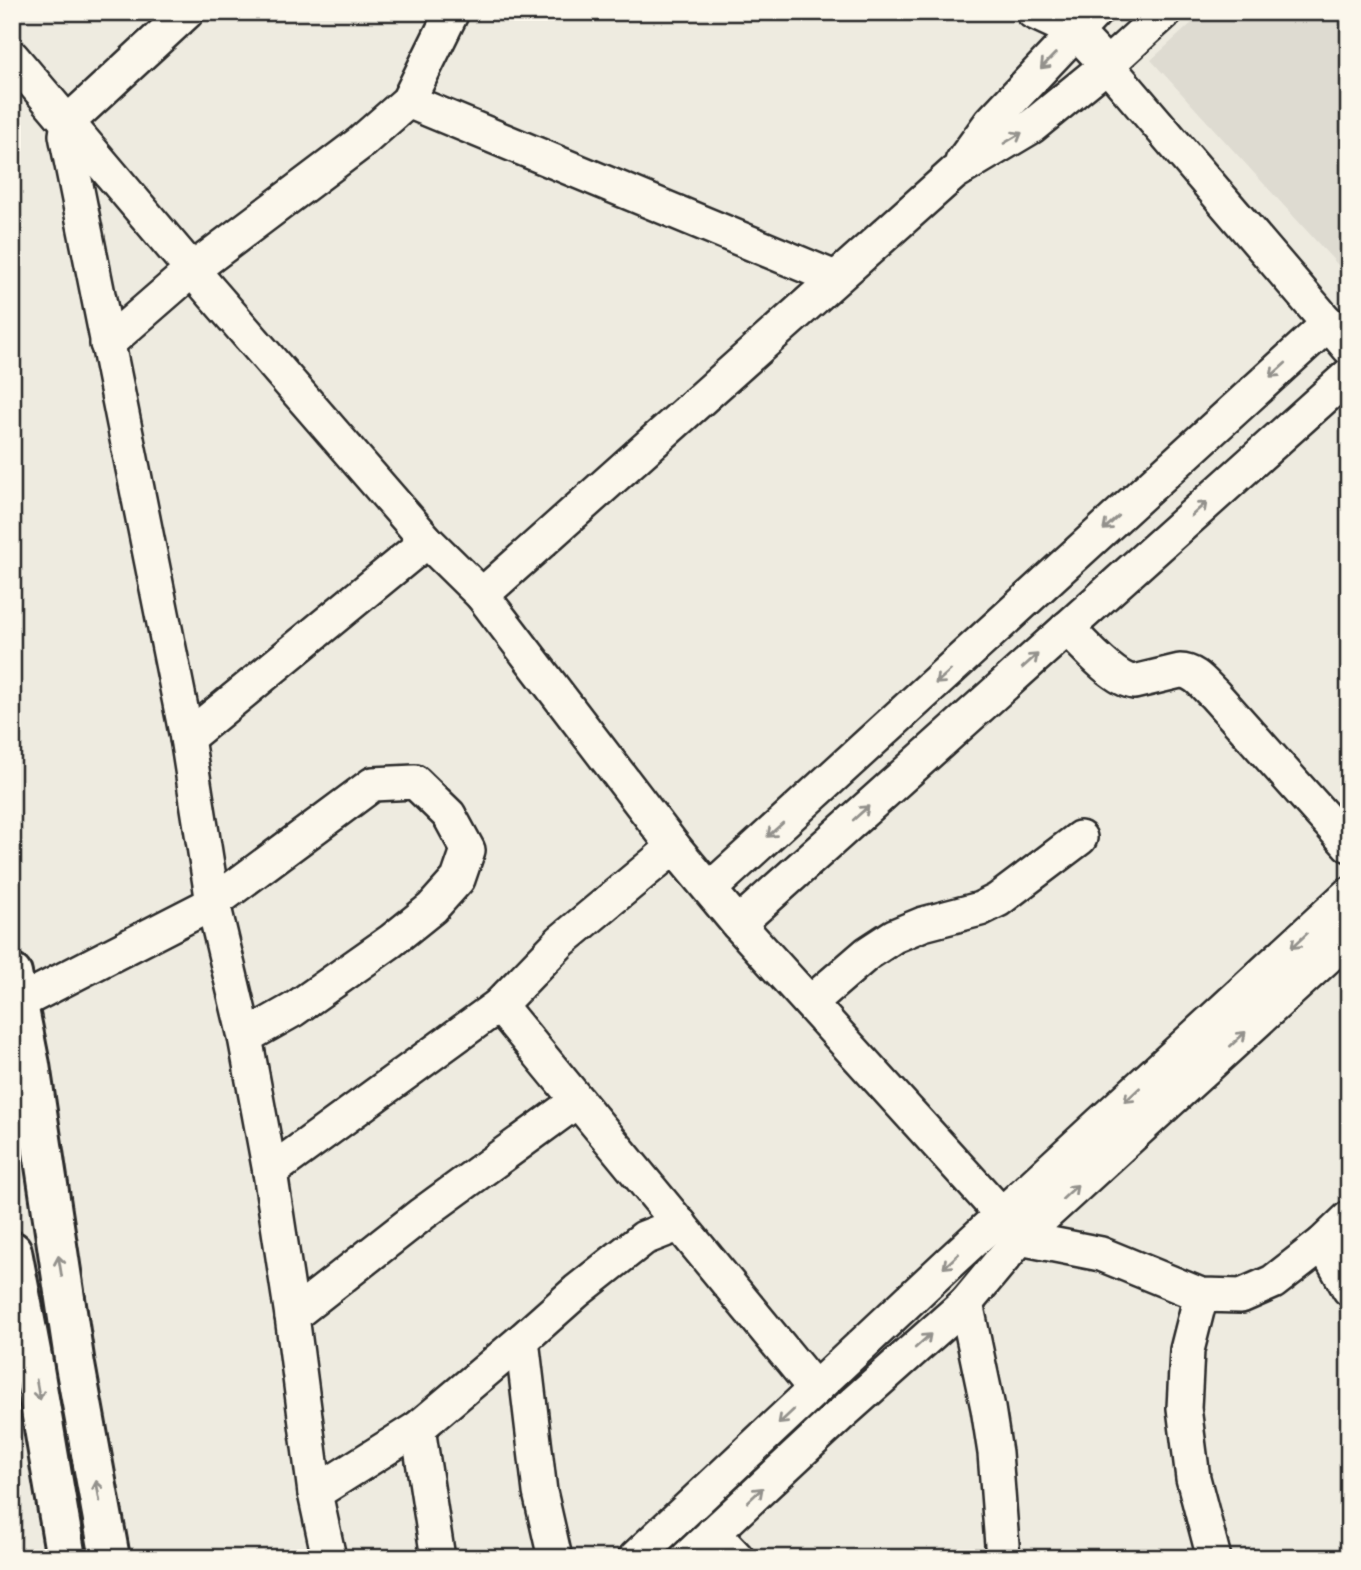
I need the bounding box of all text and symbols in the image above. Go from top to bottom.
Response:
one-way arrow [1039,52,1056,69]
one-way arrow [1002,131,1022,145]
one-way arrow [1270,361,1288,377]
one-way arrow [1190,501,1208,517]
one-way arrow [1102,515,1120,531]
one-way arrow [1021,653,1039,669]
one-way arrow [935,668,952,685]
one-way arrow [852,805,870,821]
one-way arrow [767,822,784,839]
one-way arrow [1291,932,1308,949]
one-way arrow [1229,1030,1246,1047]
one-way arrow [1123,1087,1141,1103]
one-way arrow [1061,1184,1078,1201]
one-way arrow [942,1253,960,1269]
one-way arrow [53,1255,66,1278]
one-way arrow [914,1333,932,1349]
one-way arrow [32,1378,45,1401]
one-way arrow [777,1409,795,1425]
one-way arrow [91,1480,104,1503]
one-way arrow [746,1486,763,1503]

